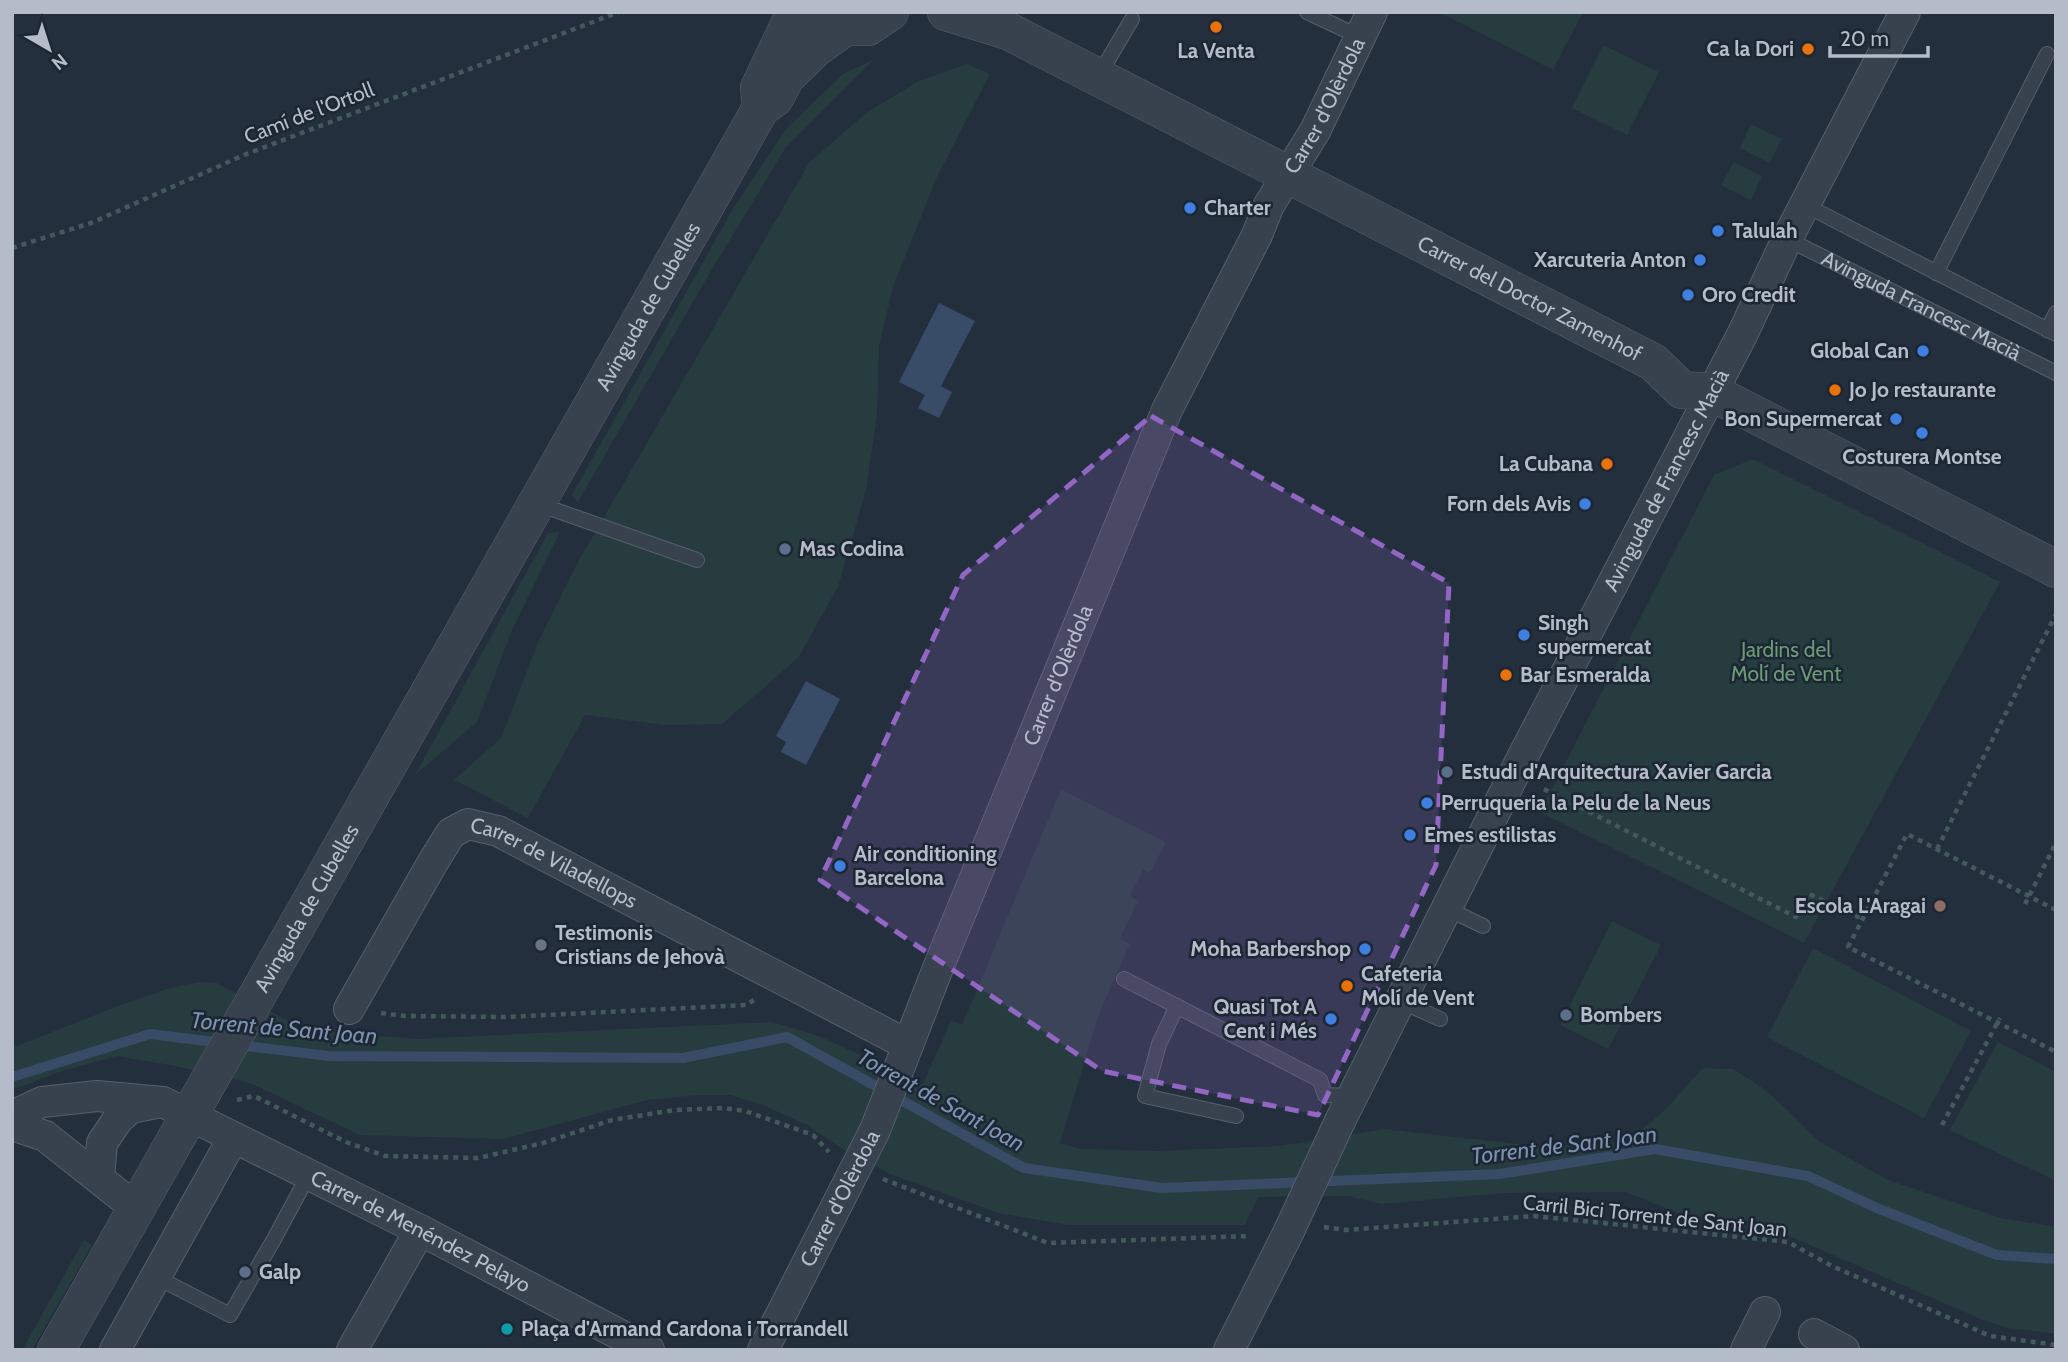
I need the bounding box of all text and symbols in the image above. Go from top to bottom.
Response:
north arrow [14,14,84,84]
scale bar [1830,14,1928,58]
marker: La Venta [1208,19,1224,35]
text: 20 m [1840,26,1889,51]
street label: Carrer d'Olèrdola [1279,34,1370,178]
place label: Ca la Dori [1706,36,1794,61]
place label: La Venta [1177,38,1255,63]
marker: Ca la Dori [1800,41,1816,57]
text: N [47,49,72,75]
street label: Camí de l'Ortoll [240,76,377,149]
place label: Charter [1204,195,1271,220]
marker: Charter [1182,200,1198,216]
street label: Avinguda de Cubelles [590,217,706,395]
place label: Talulah [1732,218,1798,243]
marker: Talulah [1710,223,1726,239]
street label: Carrer del Doctor Zamenhof [1413,230,1646,366]
street label: Avinguda Francesc Macià [1818,245,2025,366]
place label: Xarcuteria Anton [1533,247,1686,272]
marker: Xarcuteria Anton [1692,252,1708,268]
place label: Oro Credit [1702,282,1796,307]
marker: Oro Credit [1680,287,1696,303]
place label: Global Can [1810,338,1909,363]
marker: Global Can [1915,343,1931,359]
street label: Avinguda de Francesc Macià [1598,365,1734,595]
place label: Jo Jo restaurante [1848,377,1996,402]
marker: Jo Jo restaurante [1827,382,1843,398]
place label: Bon Supermercat [1724,406,1882,431]
marker: Bon Supermercat [1888,411,1904,427]
marker: Costurera Montse [1914,425,1930,441]
place label: Costurera Montse [1842,444,2002,469]
place label: La Cubana [1499,451,1594,476]
marker: La Cubana [1599,456,1615,472]
place label: Forn dels Avis [1447,491,1571,516]
marker: Forn dels Avis [1577,496,1593,512]
place label: Mas Codina [799,536,905,561]
marker: Mas Codina [777,541,793,557]
street label: Carrer d'Olèrdola [1018,601,1098,749]
place label: Singh supermercat [1538,610,1651,659]
marker: Singh supermercat [1516,627,1532,643]
park label: Jardins del Molí de Vent [1731,637,1841,686]
place label: Bar Esmeralda [1520,662,1651,687]
marker: Bar Esmeralda [1498,667,1514,683]
place label: Estudi d'Arquitectura Xavier Garcia [1461,759,1772,784]
marker: Estudi d'Arquitectura Xavier Garcia [1439,764,1455,780]
place label: Perruqueria la Pelu de la Neus [1441,790,1711,815]
marker: Perruqueria la Pelu de la Neus [1419,795,1435,811]
street label: Carrer de Viladellops [468,812,642,913]
street label: Avinguda de Cubelles [249,819,364,996]
place label: Emes estilistas [1424,822,1557,847]
marker: Emes estilistas [1402,827,1418,843]
place label: Air conditioning Barcelona [854,841,997,890]
marker: Air conditioning Barcelona [832,858,848,874]
place label: Escola L'Aragai [1795,893,1926,918]
marker: Escola L'Aragai [1932,898,1948,914]
place label: Testimonis Cristians de Jehovà [555,920,725,969]
place label: Moha Barbershop [1190,936,1351,961]
marker: Testimonis Cristians de Jehovà [533,937,549,953]
marker: Moha Barbershop [1357,941,1373,957]
place label: Cafeteria Molí de Vent [1361,961,1474,1010]
marker: Cafeteria Molí de Vent [1339,978,1355,994]
place label: Quasi Tot A Cent i Més [1213,994,1318,1043]
place label: Bombers [1580,1002,1662,1027]
water label: Torrent de Sant Joan [190,1006,378,1050]
marker: Bombers [1558,1007,1574,1023]
marker: Quasi Tot A Cent i Més [1323,1011,1339,1027]
water label: Torrent de Sant Joan [852,1042,1030,1158]
water label: Torrent de Sant Joan [1469,1120,1659,1170]
street label: Carrer d'Olèrdola [795,1126,885,1271]
street label: Carrer de Menéndez Pelayo [307,1165,535,1298]
street label: Carril Bici Torrent de Sant Joan [1522,1189,1788,1242]
place label: Galp [259,1259,301,1284]
marker: Galp [237,1264,253,1280]
place label: Plaça d'Armand Cardona i Torrandell [521,1316,849,1341]
marker: Plaça d'Armand Cardona i Torrandell [499,1321,515,1337]

